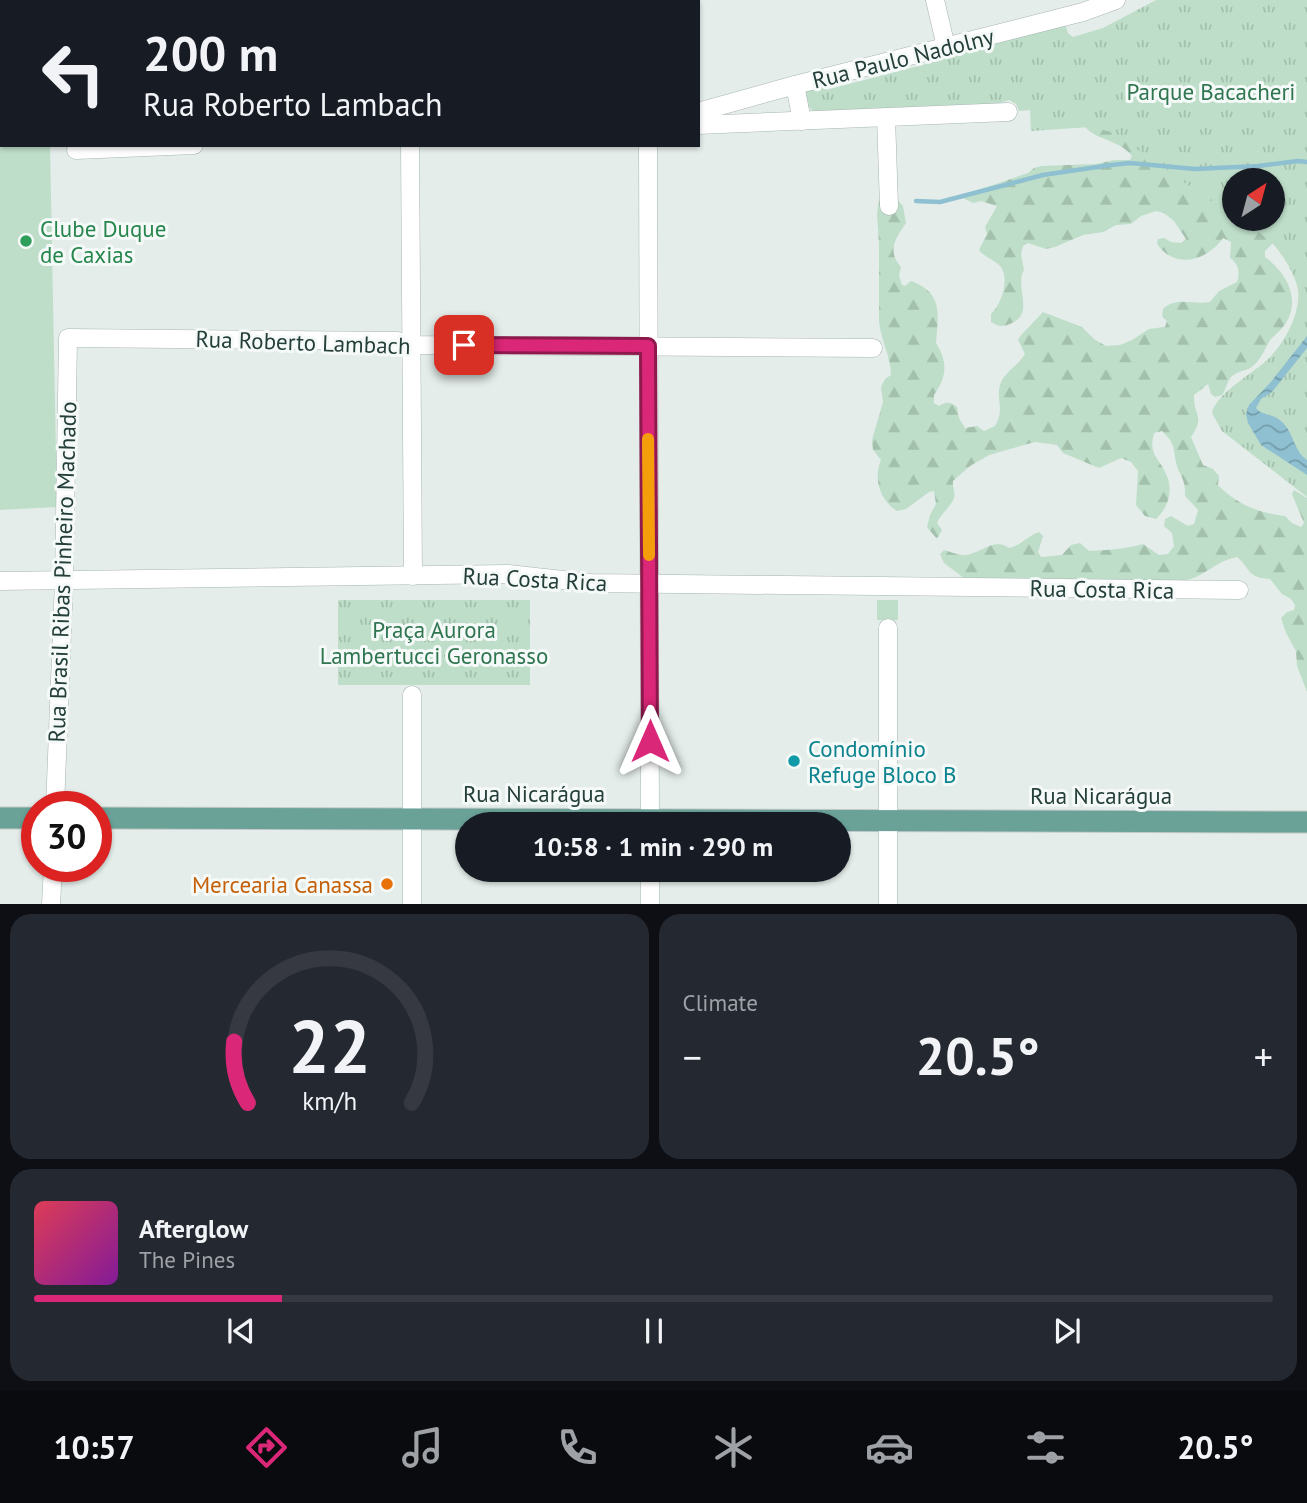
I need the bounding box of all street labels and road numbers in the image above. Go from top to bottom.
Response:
street label: Rua Paulo Nadolny [809,21,997,95]
street label: Rua Roberto Lambach [195,324,411,360]
street label: Rua Brasil Ribas Pinheiro Machado [42,401,82,743]
street label: Rua Costa Rica [462,561,608,597]
street label: Rua Costa Rica [1029,573,1175,605]
street label: Rua Nicarágua [463,779,605,808]
street label: Rua Nicarágua [1030,781,1172,810]

